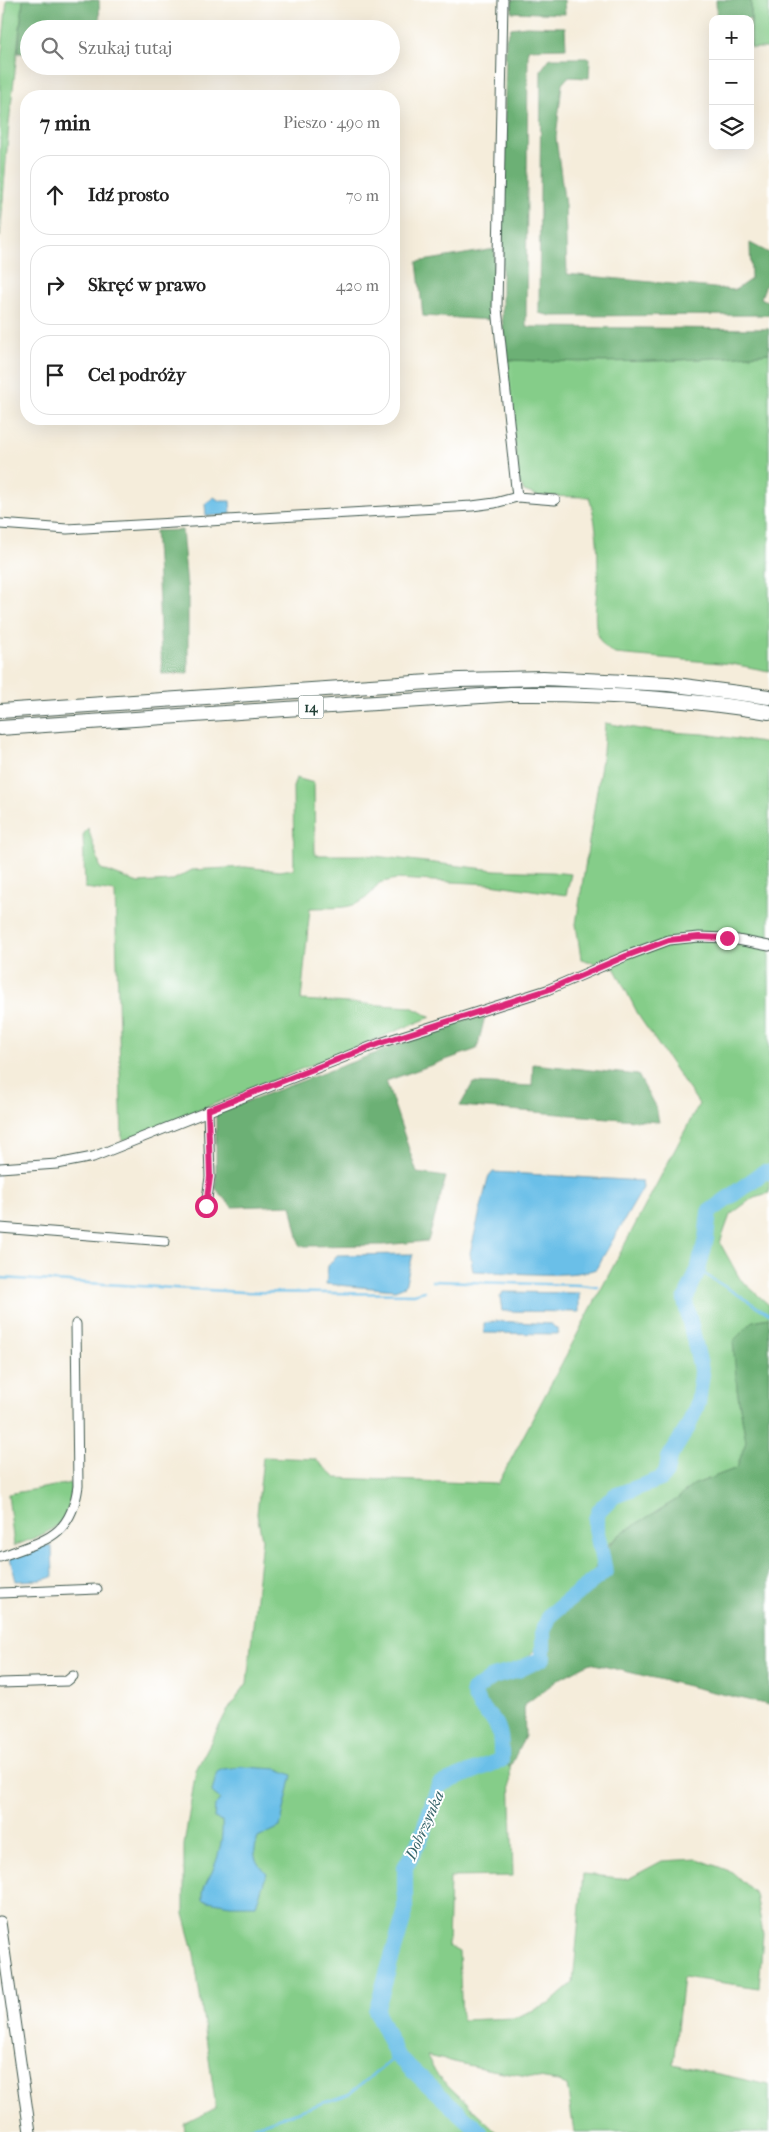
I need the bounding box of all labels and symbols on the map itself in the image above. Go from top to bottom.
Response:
road number: 14 [298,696,324,719]
route end [716,927,739,950]
route start [195,1195,218,1218]
water label: Dobrzynka [400,1788,448,1864]

